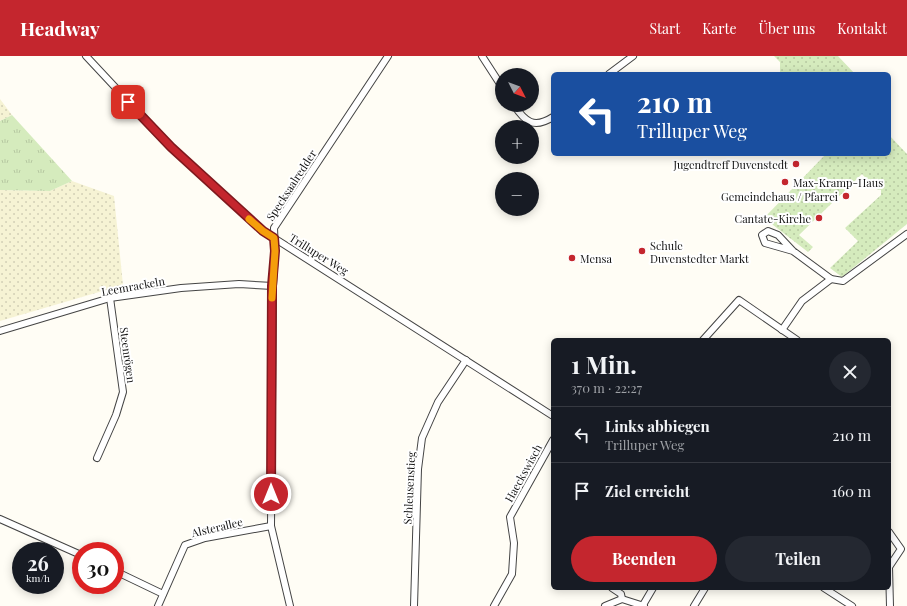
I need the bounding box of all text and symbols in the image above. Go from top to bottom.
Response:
text: Headway [20,15,100,41]
text: Start [649,19,680,38]
text: Karte [702,19,737,38]
text: Über uns [759,19,815,38]
text: Kontakt [837,19,887,38]
north arrow [495,68,539,112]
map controls [495,68,539,216]
text: 210 m [637,83,712,120]
pin [111,85,145,119]
icon: left [571,88,623,140]
icon: arrive [117,91,139,113]
text: Trilluper Weg [637,119,747,143]
button: + [495,120,539,164]
street label: Specksaalredder [262,147,320,223]
place label: Jugendtreff Duvenstedt [672,157,788,172]
marker: Jugendtreff Duvenstedt [791,159,801,169]
button: − [495,172,539,216]
place label: Max-Kramp-Haus [793,175,883,190]
marker: Max-Kramp-Haus [780,177,790,187]
place label: Gemeindehaus / Pfarrei [721,189,838,204]
marker: Gemeindehaus / Pfarrei [841,191,851,201]
place label: Cantate-Kirche [735,211,811,226]
marker: Cantate-Kirche [814,213,824,223]
street label: Trilluper Weg [287,230,352,278]
place label: Schule Duvenstedter Markt [650,238,749,266]
marker: Schule Duvenstedter Markt [637,246,647,256]
place label: Mensa [580,251,612,266]
marker: Mensa [567,253,577,263]
street label: Leemrackeln [100,273,166,299]
street label: Steenrögen [117,326,139,384]
text: 1 Min. [571,348,637,380]
button: close [829,351,871,393]
text: 370 m · 22:27 [571,379,642,396]
text: Links abbiegen [605,416,710,436]
icon: left [571,424,593,446]
text: 210 m [832,425,871,445]
text: Trilluper Weg [605,436,684,453]
street label: Haeckswisch [501,441,545,505]
street label: Schleusenstieg [400,451,418,525]
position arrow [250,473,292,515]
icon: arrive [571,480,593,502]
text: Ziel erreicht [605,481,690,501]
text: 160 m [832,481,871,501]
street label: Alsterallee [189,514,245,540]
button: Beenden [571,536,717,582]
button: Teilen [725,536,871,582]
speed limit sign: 30 [72,542,124,594]
text: 26 [27,549,49,576]
text: km/h [26,571,50,585]

